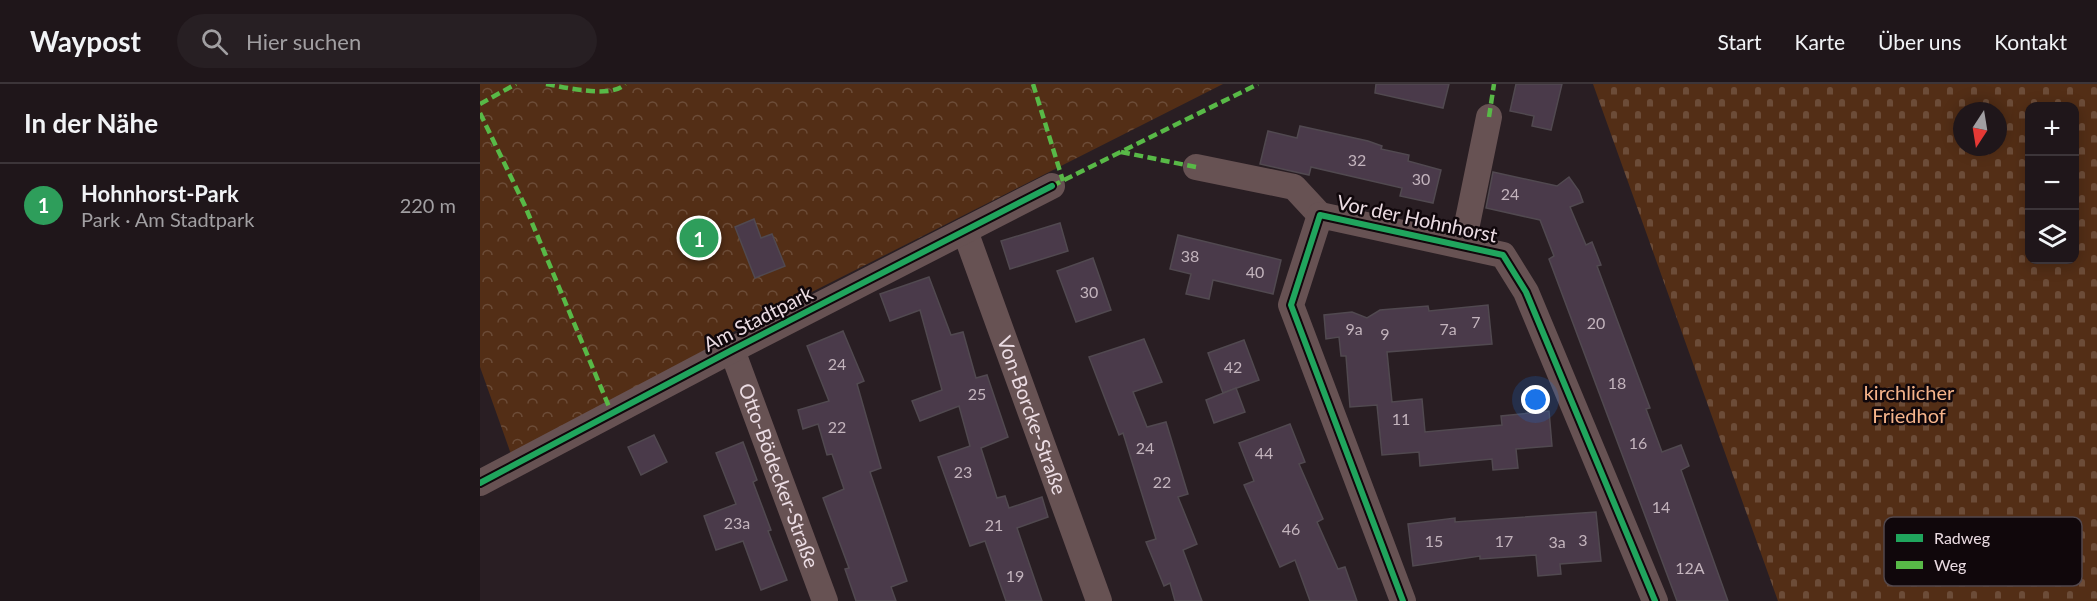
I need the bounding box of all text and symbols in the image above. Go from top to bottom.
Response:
search box [177,14,597,68]
text: Waypost [30,24,141,58]
icon: search [198,25,231,58]
text: Hier suchen [246,28,361,55]
text: Start [1717,29,1762,54]
text: Karte [1795,29,1845,54]
text: Über uns [1878,29,1961,54]
text: Kontakt [1994,29,2067,54]
north arrow [1953,102,2007,156]
map controls [2025,102,2079,264]
button: + [2025,102,2079,156]
text: In der Nähe [24,107,158,139]
house number: 32 [1348,150,1366,169]
button: − [2025,156,2079,210]
house number: 30 [1412,169,1430,188]
text: Hohnhorst-Park [81,180,239,207]
house number: 24 [1501,184,1519,203]
street label: Vor der Hohnhorst [1335,189,1500,247]
text: 1 [38,193,49,217]
text: 220 m [400,193,456,217]
text: Park · Am Stadtpark [81,207,254,231]
button: layers [2025,210,2079,264]
pin: 1 [680,216,718,260]
house number: 38 [1181,246,1199,265]
house number: 40 [1246,262,1264,281]
street label: Am Stadtpark [699,280,817,356]
house number: 30 [1080,282,1098,301]
house number: 7 [1471,312,1481,331]
house number: 20 [1587,313,1605,332]
house number: 9a [1345,319,1363,338]
house number: 7a [1439,319,1457,338]
house number: 9 [1380,324,1390,343]
street label: Von-Borcke-Straße [993,332,1072,498]
house number: 24 [828,354,846,373]
house number: 42 [1224,357,1242,376]
house number: 18 [1608,373,1626,392]
street label: Otto-Bödecker-Straße [734,380,825,571]
park label: kirchlicher Friedhof [1864,380,1955,427]
house number: 25 [968,384,986,403]
your location [1521,385,1550,414]
house number: 11 [1392,409,1410,428]
house number: 22 [828,417,846,436]
house number: 16 [1629,433,1647,452]
house number: 24 [1136,438,1154,457]
house number: 44 [1255,443,1273,462]
house number: 23 [954,462,972,481]
house number: 22 [1153,472,1171,491]
house number: 14 [1652,497,1670,516]
house number: 23a [724,513,750,532]
house number: 21 [985,515,1003,534]
legend [1884,517,2082,586]
house number: 46 [1282,519,1300,538]
text: Radweg [1934,528,1990,547]
house number: 3 [1578,530,1588,549]
house number: 15 [1425,531,1443,550]
house number: 17 [1495,531,1513,550]
house number: 3a [1548,532,1566,551]
text: Weg [1934,555,1966,574]
house number: 12A [1675,558,1705,577]
house number: 19 [1006,566,1024,585]

